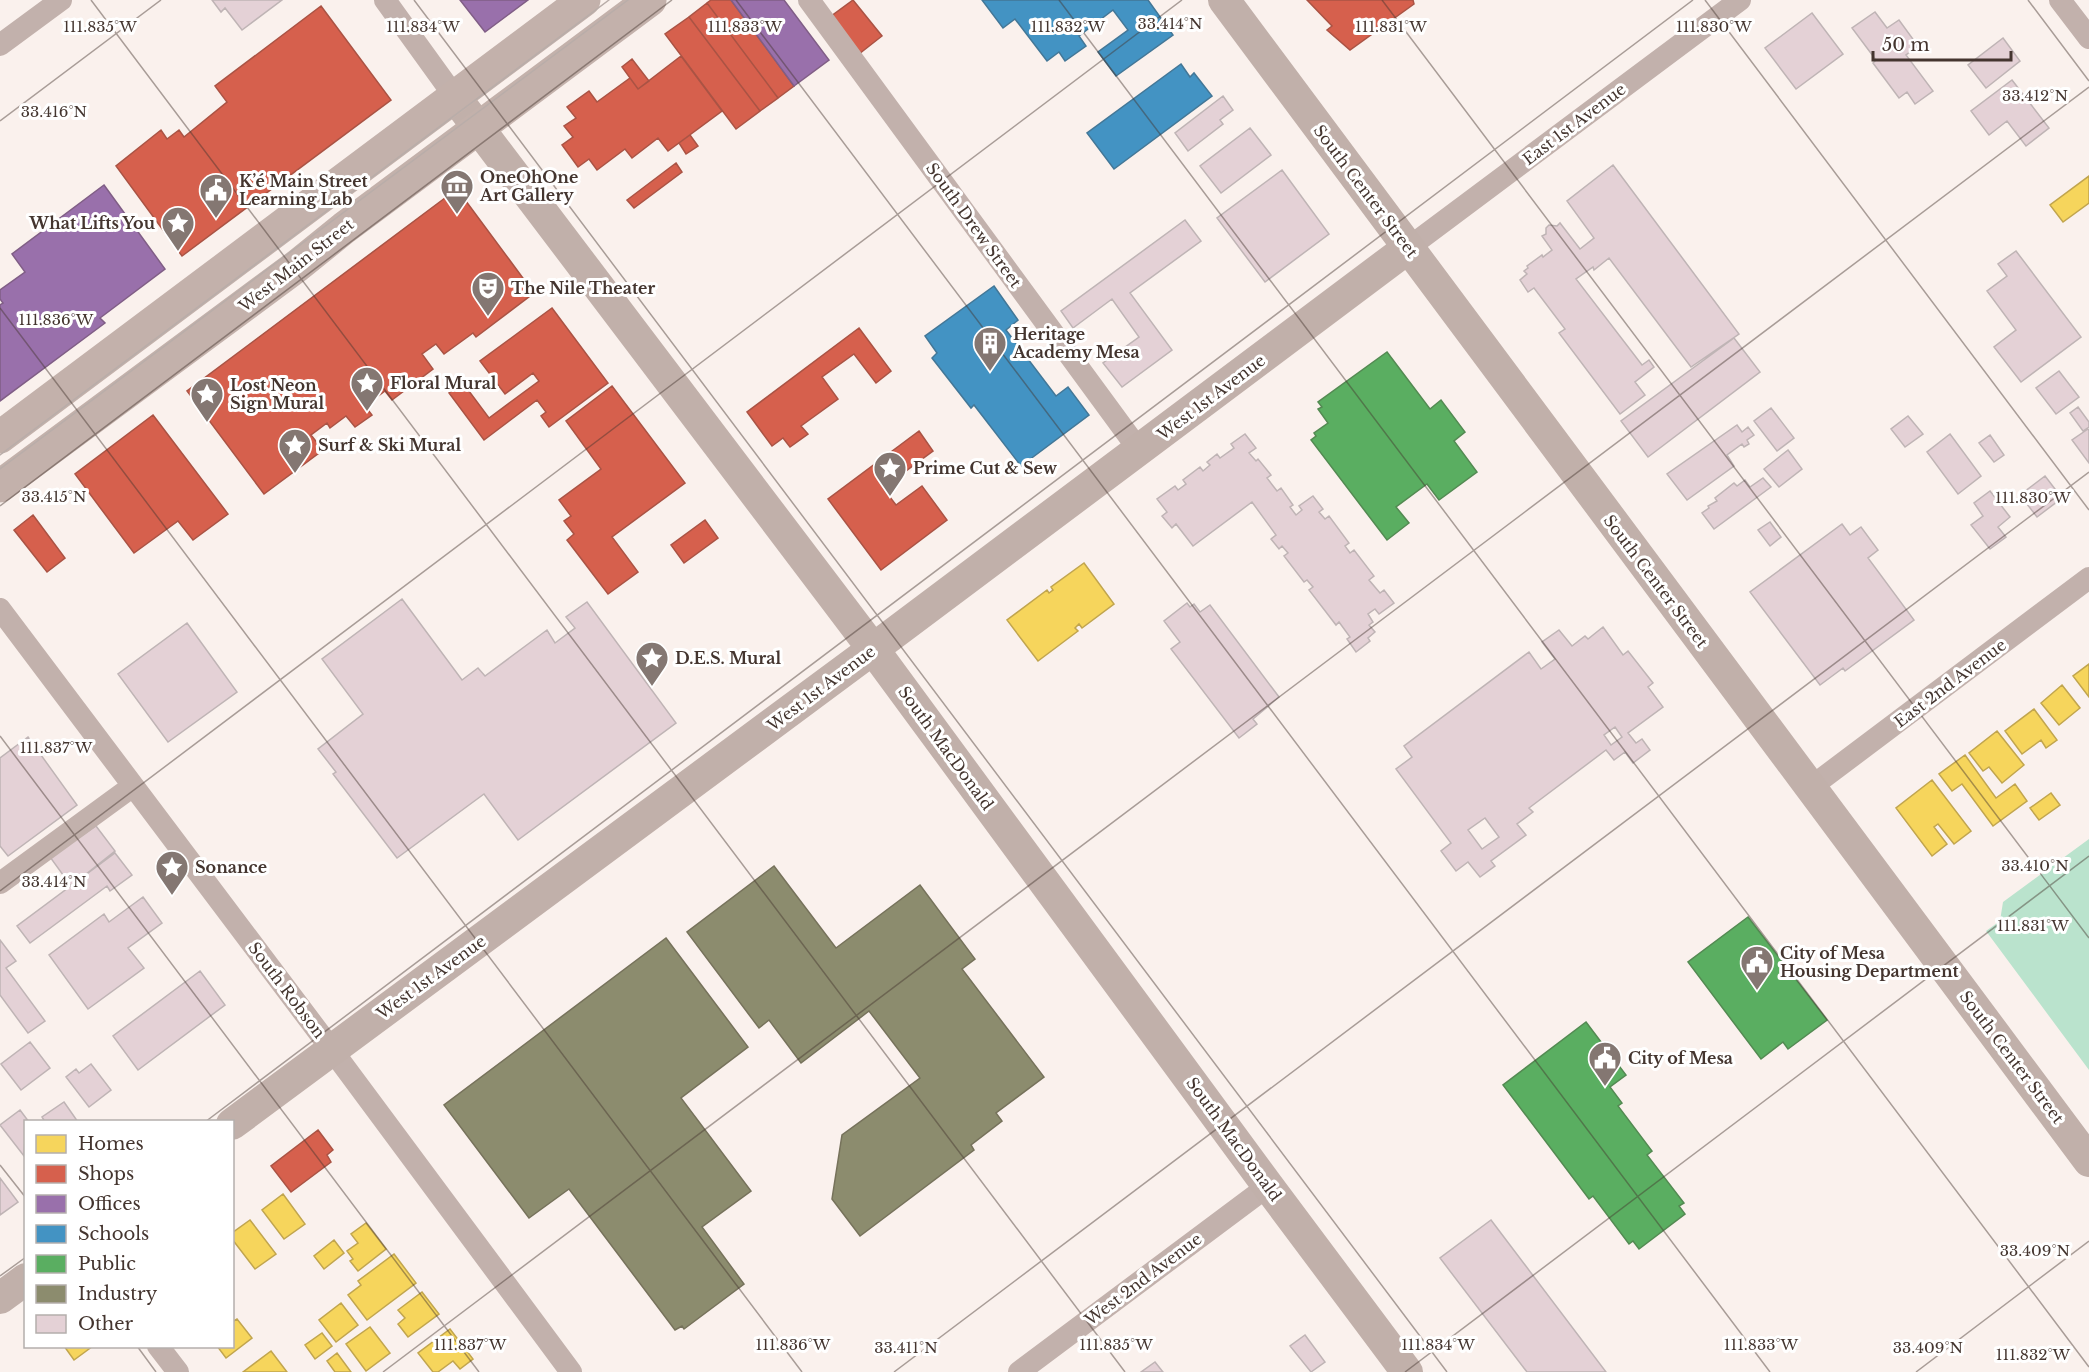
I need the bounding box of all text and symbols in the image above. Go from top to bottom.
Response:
text: 33.414°N [1137,14,1203,33]
text: 111.835°W [63,17,137,36]
text: 111.834°W [386,17,460,36]
text: 111.833°W [708,17,783,36]
text: 111.832°W [1031,17,1106,36]
text: 111.831°W [1355,17,1427,36]
text: 111.830°W [1676,17,1752,36]
scale bar [1873,24,2011,62]
text: 50 m [1882,34,1930,56]
street label: East 1st Avenue [1519,79,1629,169]
text: 33.412°N [2002,86,2068,105]
text: 33.416°N [21,102,87,121]
street label: South Center Street [1309,121,1423,261]
street label: South Drew Street [922,159,1026,291]
place label: OneOhOne Art Gallery [479,167,578,205]
museum icon: OneOhOne Art Gallery [439,168,475,215]
place label: K’é Main Street Learning Lab [239,171,369,209]
public building icon: K’é Main Street Learning Lab [198,172,234,219]
place icon: What Lifts You [160,205,196,252]
place label: What Lifts You [28,213,156,233]
street label: West Main Street [234,214,357,317]
theatre icon: The Nile Theater [470,270,506,317]
place label: The Nile Theater [511,278,655,298]
text: 111.836°W [19,310,94,329]
place label: Heritage Academy Mesa [1012,324,1140,362]
building icon: Heritage Academy Mesa [972,325,1008,372]
street label: West 1st Avenue [1152,350,1269,445]
place icon: Floral Mural [349,365,385,412]
place label: Floral Mural [390,373,497,393]
place label: Lost Neon Sign Mural [230,375,325,413]
place icon: Lost Neon Sign Mural [189,376,225,423]
place icon: Surf & Ski Mural [277,427,313,474]
place label: Surf & Ski Mural [318,435,461,455]
place icon: Prime Cut & Sew [872,450,908,497]
place label: Prime Cut & Sew [913,458,1058,478]
text: 33.415°N [21,487,87,506]
text: 111.830°W [1995,488,2071,507]
street label: South Center Street [1599,511,1713,651]
street label: East 2nd Avenue [1890,634,2010,732]
place icon: D.E.S. Mural [634,640,670,687]
street label: West 1st Avenue [762,641,879,736]
place label: D.E.S. Mural [675,648,781,668]
street label: South MacDonald [894,682,998,814]
text: 111.837°W [20,738,93,757]
place icon: Sonance [154,849,190,896]
text: 33.410°N [2001,856,2069,875]
place label: Sonance [195,857,267,877]
text: 33.414°N [21,872,87,891]
text: 111.831°W [1997,916,2069,935]
street label: West 1st Avenue [372,931,489,1024]
street label: South Robson [244,938,330,1042]
place label: City of Mesa Housing Department [1780,943,1960,981]
public building icon: City of Mesa Housing Department [1739,944,1775,991]
street label: South Center Street [1955,987,2069,1127]
public building icon: City of Mesa [1587,1040,1623,1087]
place label: City of Mesa [1628,1048,1733,1068]
street label: South MacDonald [1182,1073,1286,1205]
legend [24,1120,234,1348]
text: Homes [78,1133,144,1155]
text: Shops [78,1163,134,1185]
text: Offices [78,1193,141,1215]
text: Schools [78,1223,149,1245]
street label: West 2nd Avenue [1080,1229,1205,1330]
text: 33.409°N [2000,1241,2070,1260]
text: Public [78,1253,136,1275]
text: Industry [78,1283,158,1305]
text: Other [78,1313,134,1335]
text: 111.837°W [434,1335,507,1354]
text: 111.836°W [756,1335,831,1354]
text: 111.835°W [1079,1335,1153,1354]
text: 111.834°W [1401,1335,1475,1354]
text: 111.833°W [1724,1335,1799,1354]
text: 33.411°N [874,1338,938,1357]
text: 33.409°N [1893,1338,1963,1357]
text: 111.832°W [1996,1345,2071,1364]

